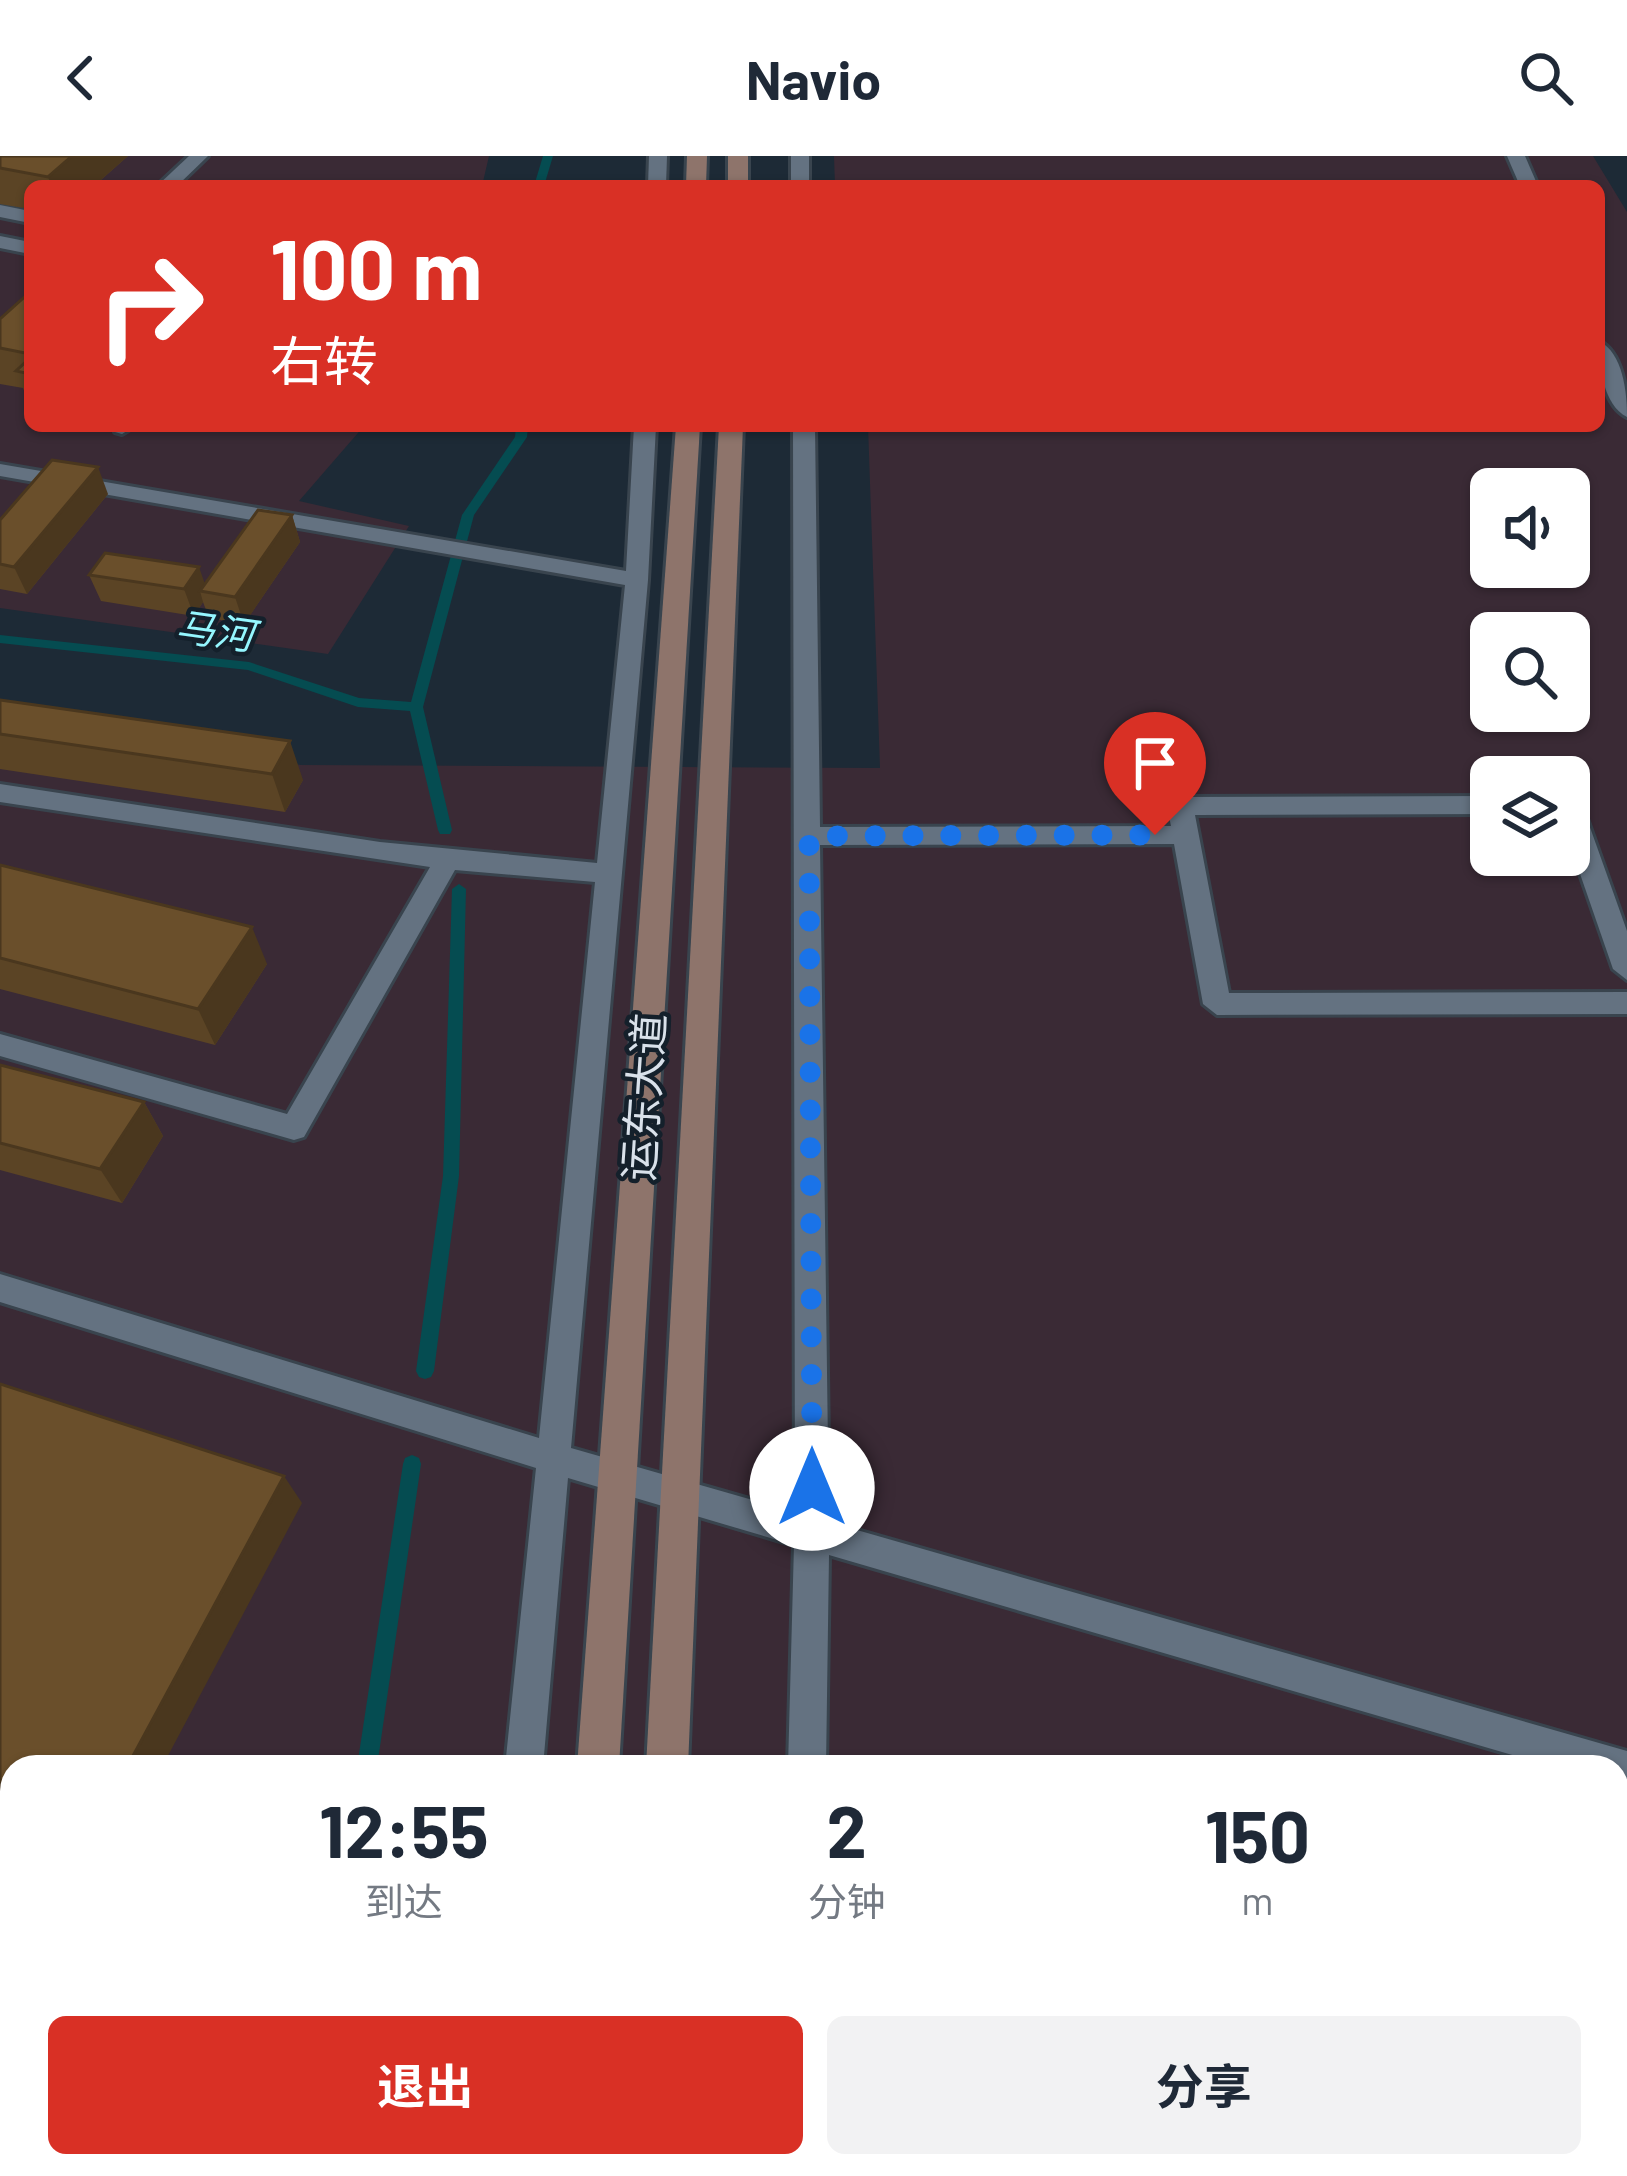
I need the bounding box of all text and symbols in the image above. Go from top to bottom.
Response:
icon: back [48,45,114,111]
icon: search [1513,45,1579,111]
text: Navio [746,46,881,111]
text: 100 m [270,216,482,317]
icon: right [72,228,228,384]
text: 右转 [270,327,378,392]
map controls [1470,468,1590,876]
button: sound [1470,468,1590,588]
water label: 马河 [173,601,264,659]
button: search [1470,612,1590,732]
pin [1104,712,1206,835]
icon: arrive [1122,730,1188,796]
button: layers [1470,756,1590,876]
street label: 运东大道 [611,1011,673,1182]
position arrow [749,1425,875,1551]
text: 12:55 [319,1786,489,1872]
text: 2 [826,1786,867,1872]
text: 150 [1205,1791,1310,1877]
text: m [1241,1876,1273,1923]
text: 到达 [365,1877,443,1924]
text: 分钟 [808,1877,886,1924]
button: 退出 [48,2016,803,2154]
button: 分享 [827,2016,1581,2154]

